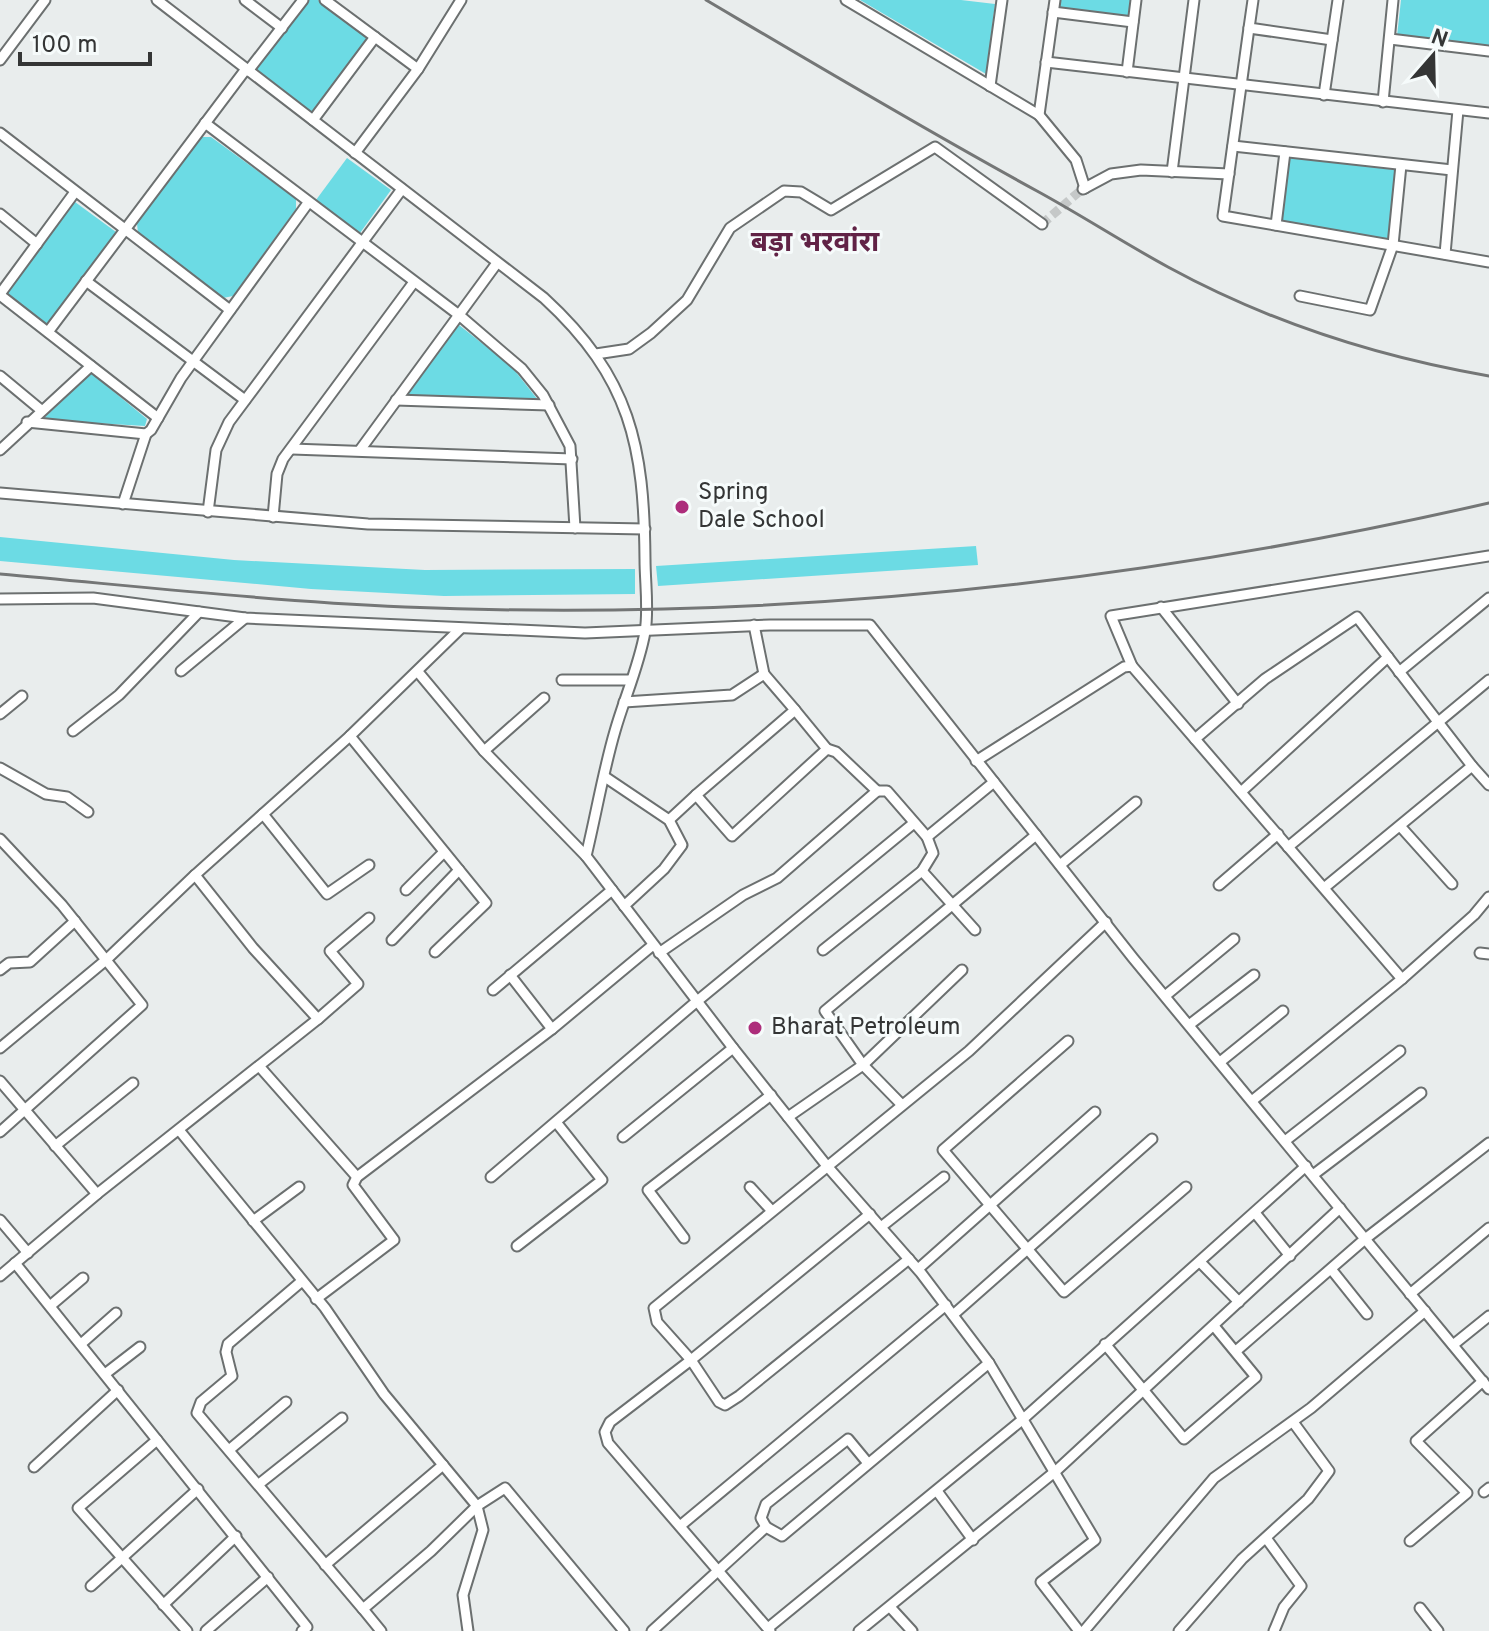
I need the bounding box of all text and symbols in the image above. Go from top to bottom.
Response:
scale bar [20,16,150,66]
north arrow [1393,16,1473,96]
text: N [1427,24,1451,55]
text: 100 m [32,31,98,61]
district label: बड़ा भरवांरा [751,226,880,262]
place label: Spring Dale School [698,478,825,536]
marker: Spring Dale School [673,498,691,516]
place label: Bharat Petroleum [771,1013,960,1043]
marker: Bharat Petroleum [746,1019,764,1037]

